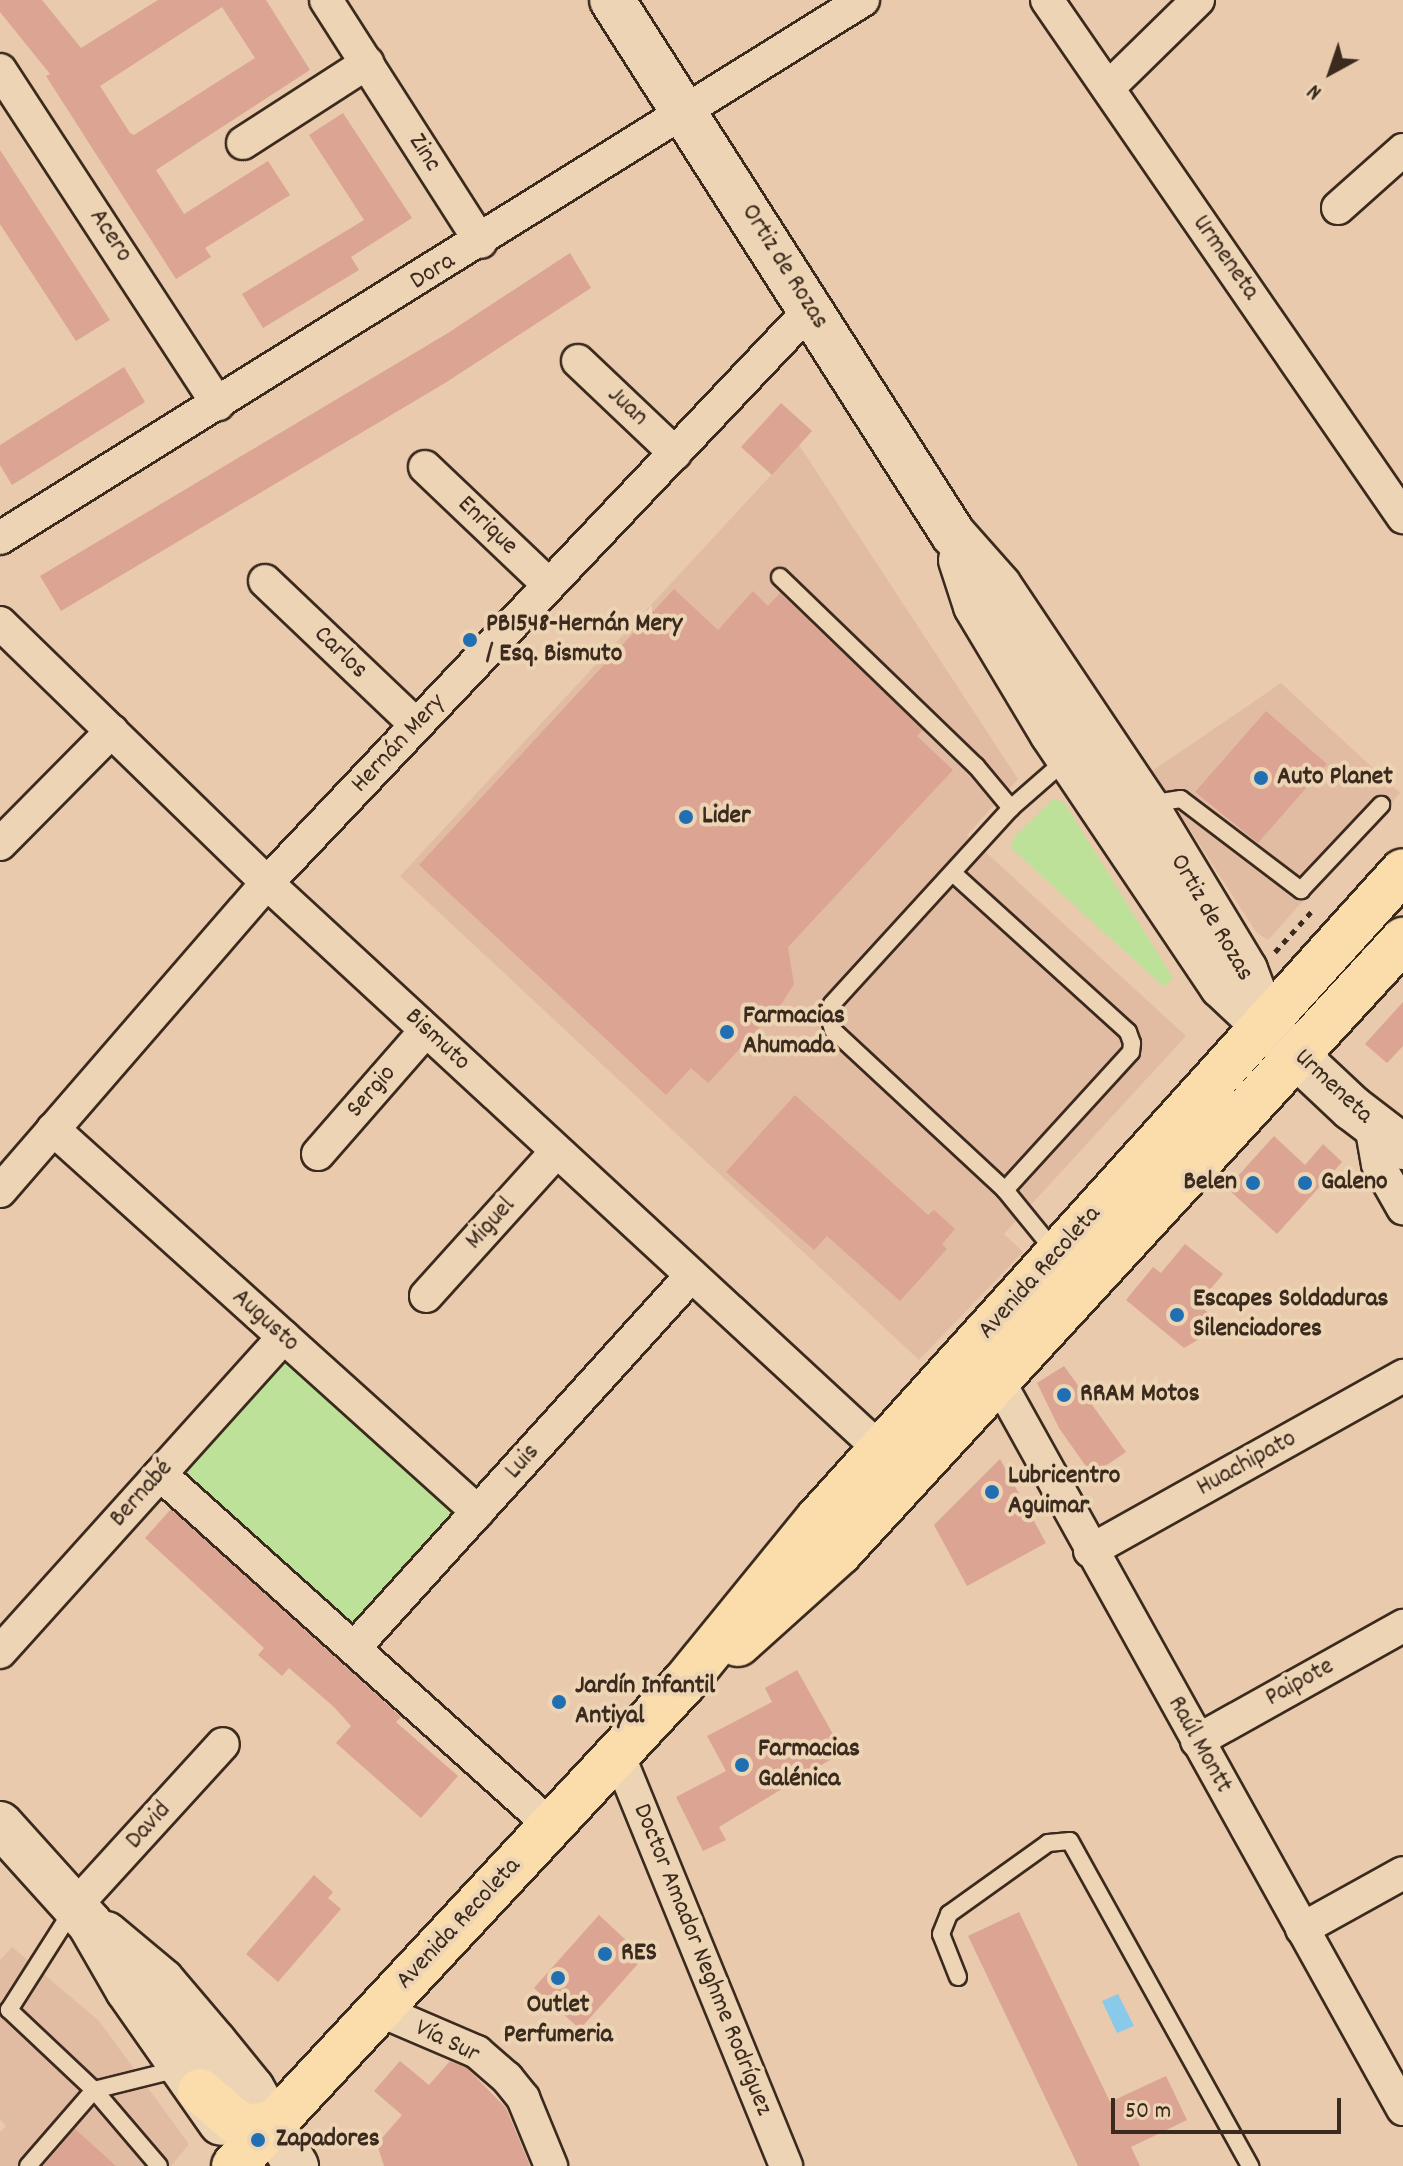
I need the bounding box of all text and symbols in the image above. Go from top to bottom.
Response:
north arrow [1291,32,1371,112]
text: N [1301,75,1329,106]
street label: Zinc [401,128,447,178]
street label: Ortiz de Rozas [733,199,835,335]
street label: Acero [81,203,139,269]
street label: Urmeneta [1184,209,1266,307]
street label: Dora [405,246,461,298]
street label: Juan [600,380,654,434]
street label: Enrique [450,490,524,562]
place label: PB1548-Hernán Mery / Esq. Bismuto [486,609,682,670]
street label: Carlos [306,620,374,686]
marker: PB1548-Hernán Mery / Esq. Bismuto [461,631,479,649]
street label: Hernán Mery [345,688,453,800]
place label: Auto Planet [1277,762,1393,794]
marker: Auto Planet [1252,769,1270,787]
place label: Lider [702,801,751,833]
marker: Lider [677,808,695,826]
street label: Ortiz de Rozas [1162,849,1260,987]
place label: Farmacias Ahumada [743,1001,845,1062]
street label: Bismuto [398,1002,476,1078]
marker: Farmacias Ahumada [718,1023,736,1041]
street label: Urmeneta [1287,1043,1379,1131]
street label: Sergio [340,1059,404,1125]
place label: Belen [1184,1167,1237,1199]
place label: Galeno [1321,1167,1388,1199]
marker: Belen [1244,1174,1262,1192]
marker: Galeno [1296,1174,1314,1192]
street label: Miguel [459,1191,523,1257]
street label: Avenida Recoleta [972,1200,1108,1346]
street label: Augusto [225,1283,305,1359]
place label: Escapes Soldaduras Silenciadores [1193,1284,1389,1346]
marker: Escapes Soldaduras Silenciadores [1168,1306,1186,1324]
place label: RRAM Motos [1080,1379,1200,1411]
marker: RRAM Motos [1055,1386,1073,1404]
street label: Huachipato [1192,1424,1302,1504]
street label: Luis [499,1438,547,1486]
street label: Bernabé [104,1454,180,1534]
place label: Lubricentro Aguimar [1008,1461,1120,1522]
marker: Lubricentro Aguimar [983,1483,1001,1501]
street label: Paipote [1260,1652,1340,1714]
place label: Jardín Infantil Antiyal [575,1671,715,1732]
street label: Raúl Montt [1160,1691,1238,1799]
marker: Jardín Infantil Antiyal [550,1693,568,1711]
place label: Farmacias Galénica [758,1734,860,1796]
marker: Farmacias Galénica [733,1756,751,1774]
street label: David [120,1796,178,1856]
street label: Doctor Amador Neghme Rodríguez [625,1800,779,2120]
street label: Avenida Recoleta [390,1852,528,1996]
place label: RES [621,1938,657,1970]
marker: RES [596,1945,614,1963]
marker: Outlet Perfumeria [549,1969,567,1987]
place label: Outlet Perfumeria [503,1990,613,2052]
street label: Vía Sur [410,2013,484,2071]
scale bar [1115,2082,1345,2132]
text: 50 m [1125,2095,1171,2129]
place label: Zapadores [276,2124,380,2156]
marker: Zapadores [247,2129,269,2151]

